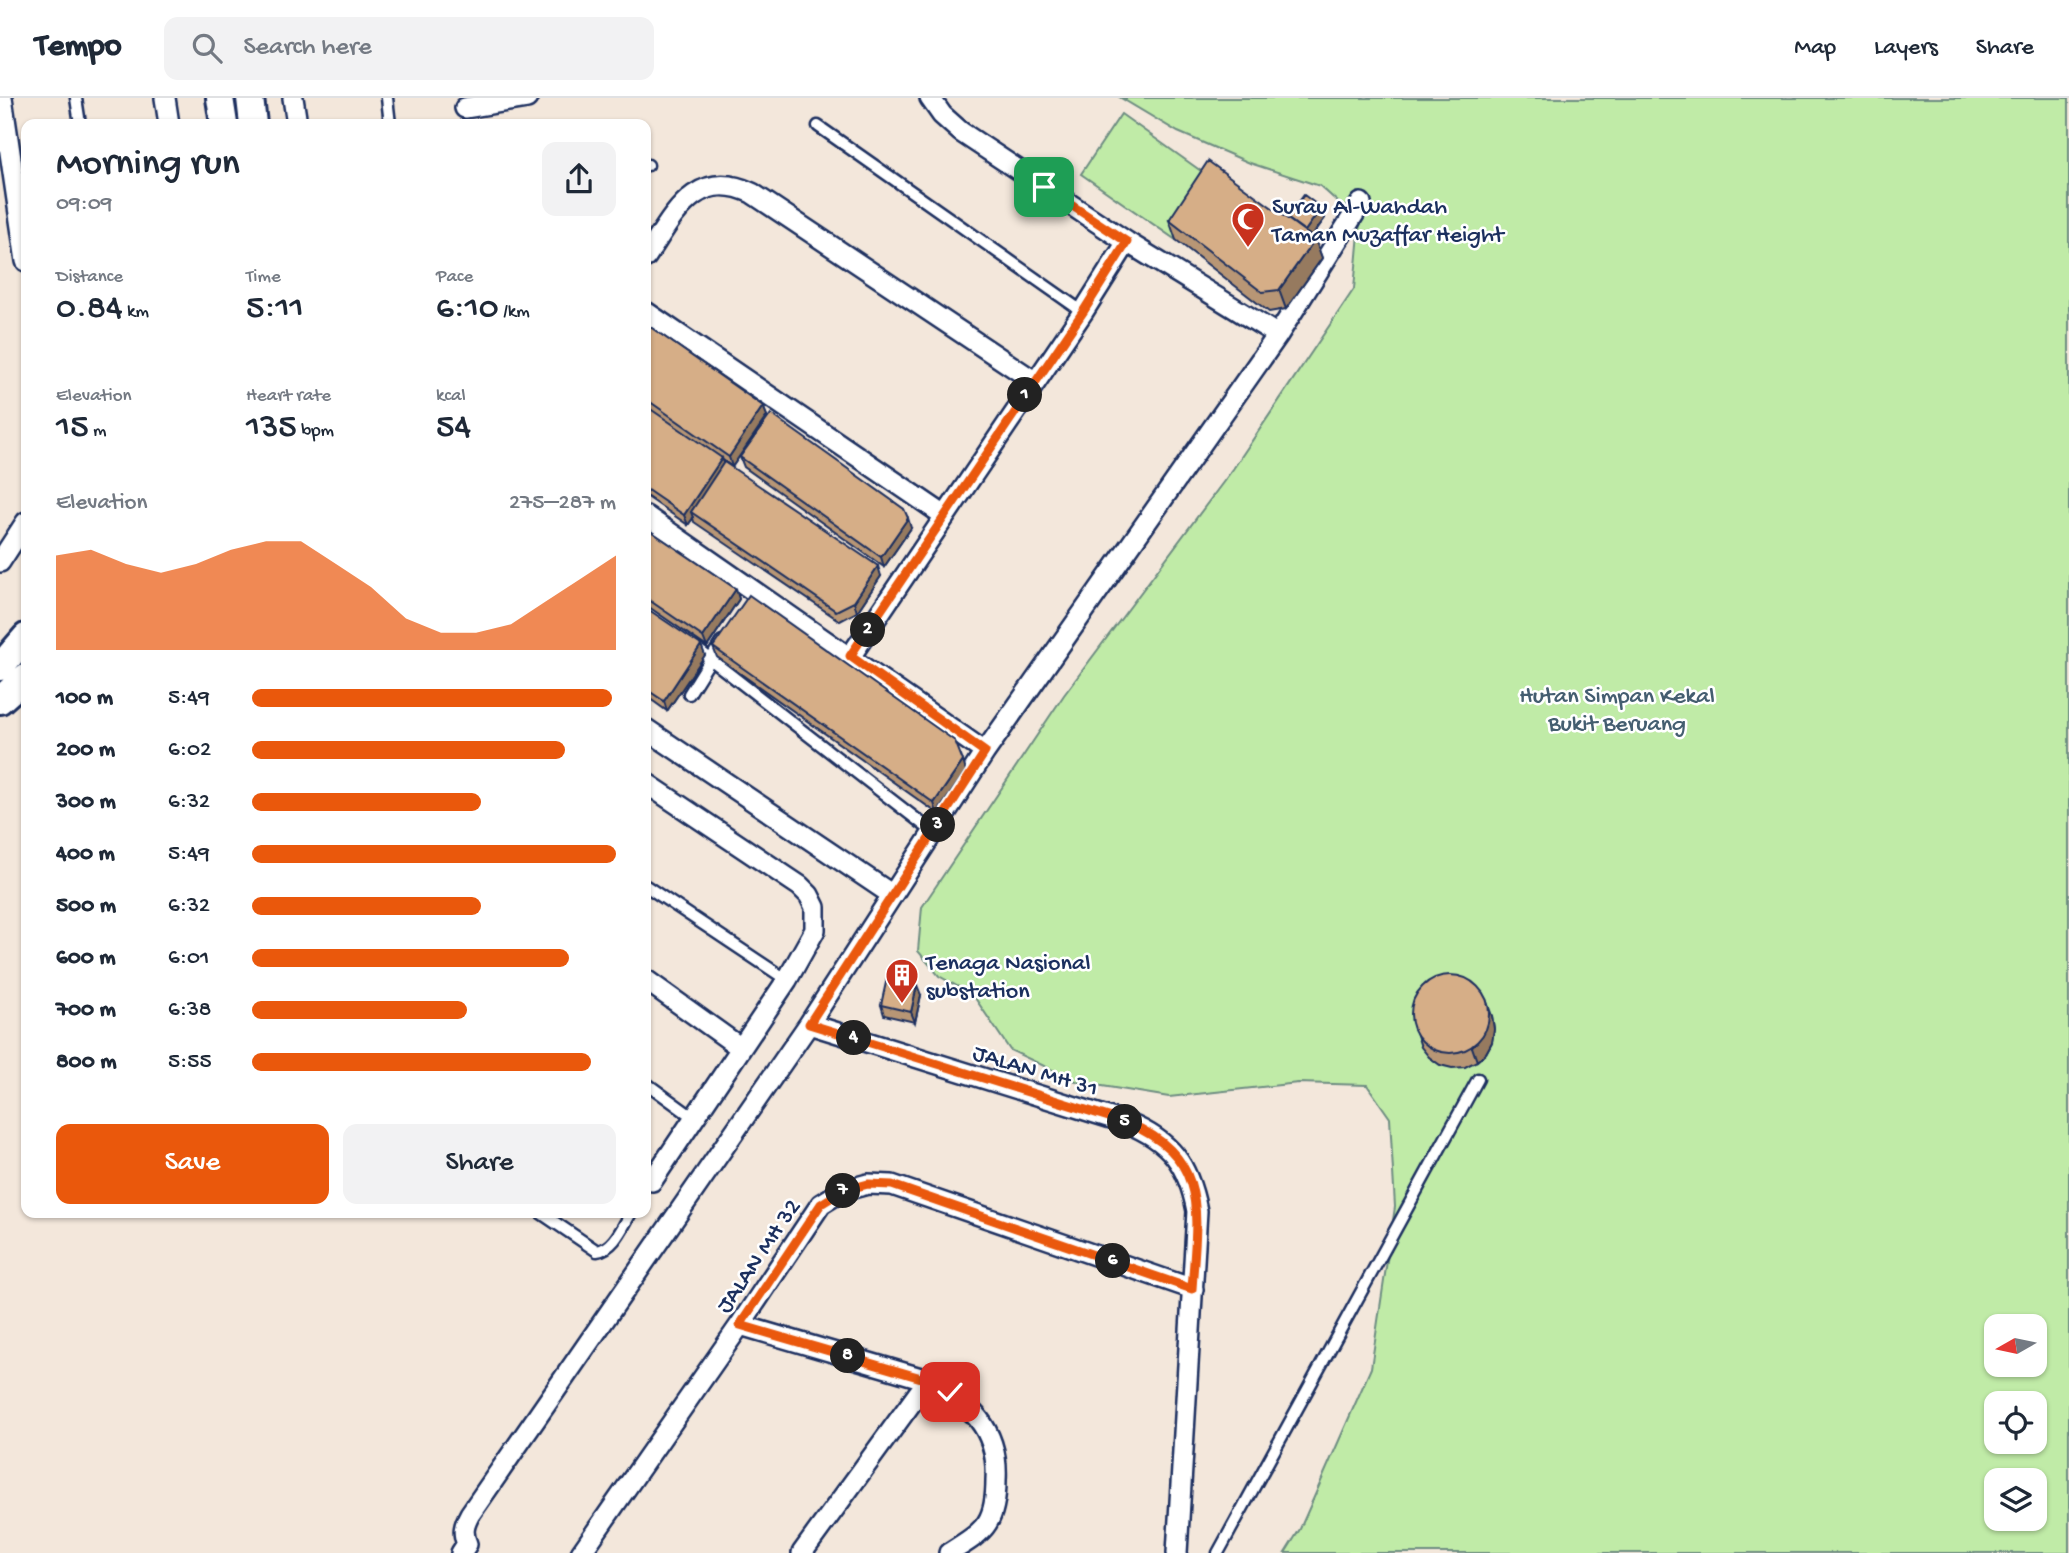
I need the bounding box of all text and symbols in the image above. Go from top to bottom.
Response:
search box [164,17,654,80]
text: Tempo [35,29,122,67]
icon: search [188,29,226,67]
text: Search here [244,33,372,64]
text: Map [1794,34,1836,63]
text: Layers [1874,34,1938,63]
text: Share [1976,34,2034,63]
button: share [542,142,616,216]
text: Morning run [56,143,240,187]
pin [1014,157,1074,217]
icon: arrive [1025,168,1063,206]
text: 09:09 [56,191,112,218]
place label: Surau Al-Wahdah Taman Muzaffar Height [1270,194,1506,251]
mosque icon: Surau Al-Wahdah Taman Muzaffar Height [1229,200,1267,249]
text: Distance [56,266,123,289]
text: Time [246,266,281,289]
text: Pace [436,266,473,289]
text: 0.84 [56,289,123,330]
text: 5:11 [246,289,304,330]
text: 6:10 [436,289,499,330]
text: km [123,301,149,324]
text: /km [499,301,530,324]
pin: 1 [1007,378,1042,412]
text: 1 [1021,383,1028,406]
text: Elevation [56,385,132,408]
text: Heart rate [246,385,331,408]
text: kcal [436,385,466,408]
text: 15 [56,408,89,449]
text: 135 [246,408,297,449]
text: 54 [436,408,471,449]
text: m [89,420,107,443]
text: bpm [297,420,334,443]
text: Elevation [56,490,147,517]
text: 275–287 m [509,490,616,517]
pin: 2 [850,612,886,648]
text: 2 [863,618,872,641]
park label: Hutan Simpan Kekal Bukit Beruang [1519,683,1715,740]
text: 100 m [56,685,113,712]
text: 5:49 [168,685,210,712]
text: 200 m [56,737,115,764]
text: 6:02 [168,737,211,764]
text: 300 m [56,789,116,816]
text: 6:32 [168,789,210,816]
pin: 3 [920,808,956,842]
text: 3 [933,813,942,836]
text: 400 m [56,841,115,868]
text: 5:49 [168,841,210,868]
text: 500 m [56,893,116,920]
text: 6:32 [168,893,210,920]
text: 600 m [56,945,116,972]
text: 6:01 [168,945,209,972]
place label: Tenaga Nasional substation [924,950,1091,1007]
building icon: Tenaga Nasional substation [883,956,921,1005]
text: 700 m [56,997,116,1024]
text: 6:38 [168,997,211,1024]
pin: 4 [836,1020,872,1056]
text: 4 [849,1026,858,1049]
street label: JALAN MH 31 [969,1040,1101,1105]
text: 800 m [56,1049,117,1076]
text: 5:55 [168,1049,212,1076]
pin: 5 [1108,1104,1142,1140]
text: 5 [1120,1110,1130,1133]
button: Save [56,1124,329,1204]
button: Share [343,1124,616,1204]
pin: 7 [826,1174,860,1208]
text: 7 [838,1179,847,1202]
street label: JALAN MH 32 [711,1194,809,1320]
pin: 6 [1096,1244,1130,1278]
text: 6 [1108,1249,1117,1272]
north arrow [1984,1314,2048,1377]
map controls [1984,1314,2047,1531]
pin: 8 [830,1338,866,1374]
text: 8 [842,1344,853,1367]
pin [920,1362,980,1422]
icon: check [931,1373,969,1411]
button: locate [1984,1391,2047,1454]
button: layers [1984,1468,2047,1531]

